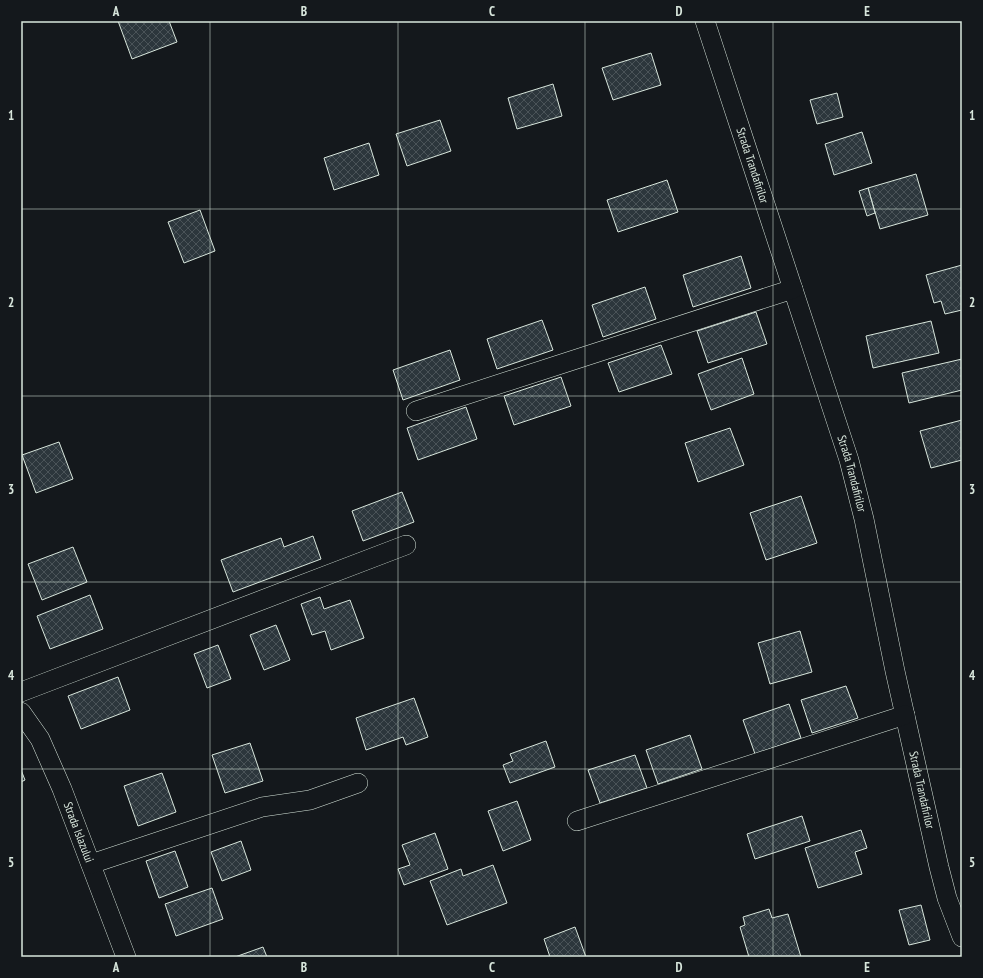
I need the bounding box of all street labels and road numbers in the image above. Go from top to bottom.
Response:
street label: Strada Trandafirilor [733,125,773,206]
street label: Strada Trandafirilor [834,433,870,514]
street label: Strada Trandafirilor [906,750,938,831]
street label: Strada Islazului [61,800,97,865]

